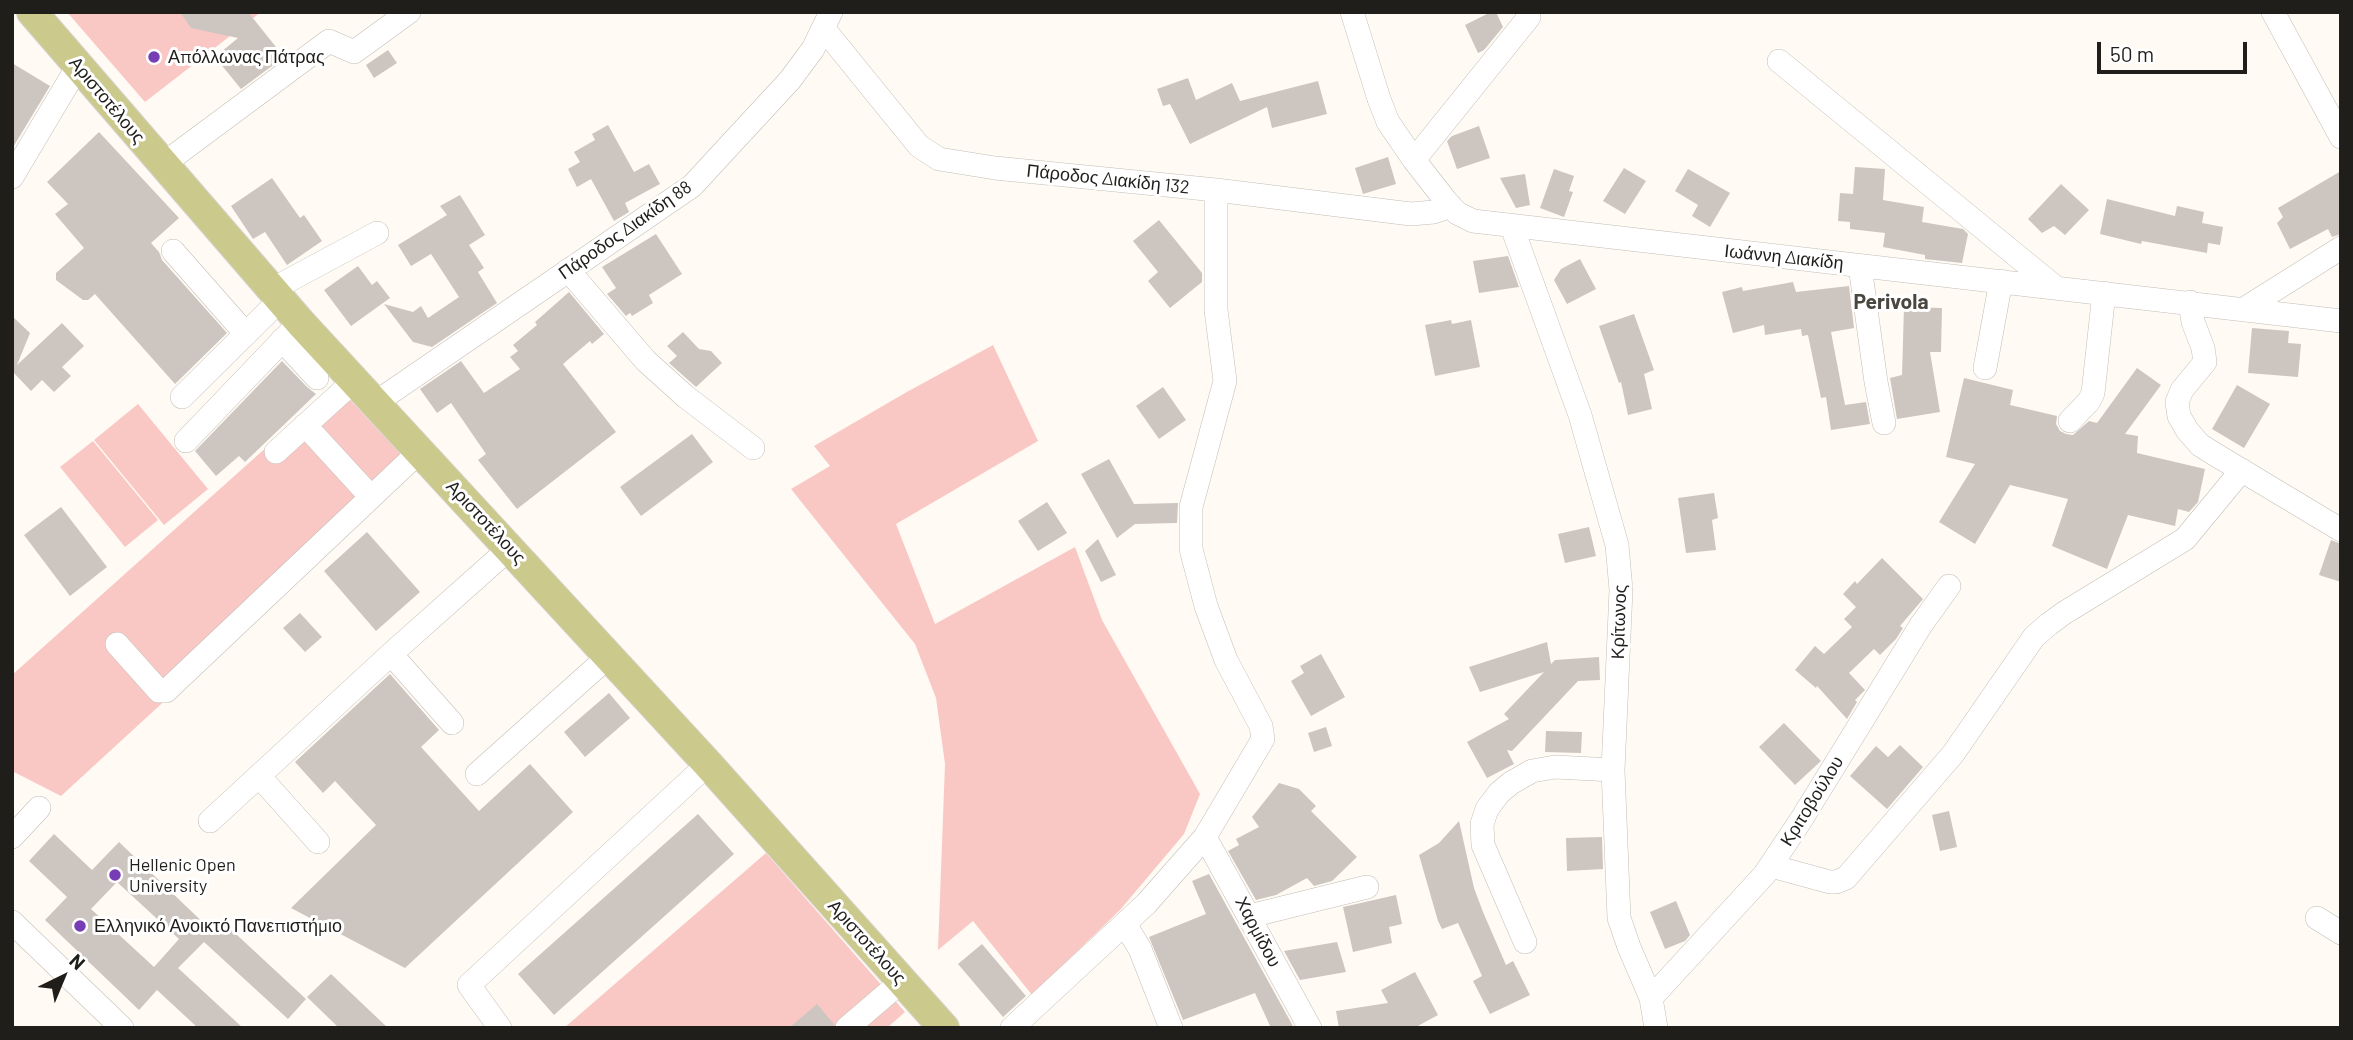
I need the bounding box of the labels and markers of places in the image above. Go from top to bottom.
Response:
place label: Απόλλωνας Πάτρας [168,46,325,68]
marker: Απόλλωνας Πάτρας [146,49,162,65]
place label: Hellenic Open University [129,854,236,896]
marker: Hellenic Open University [107,867,123,883]
place label: Ελληνικό Ανοικτό Πανεπιστήμιο [94,915,342,937]
marker: Ελληνικό Ανοικτό Πανεπιστήμιο [72,918,88,934]

